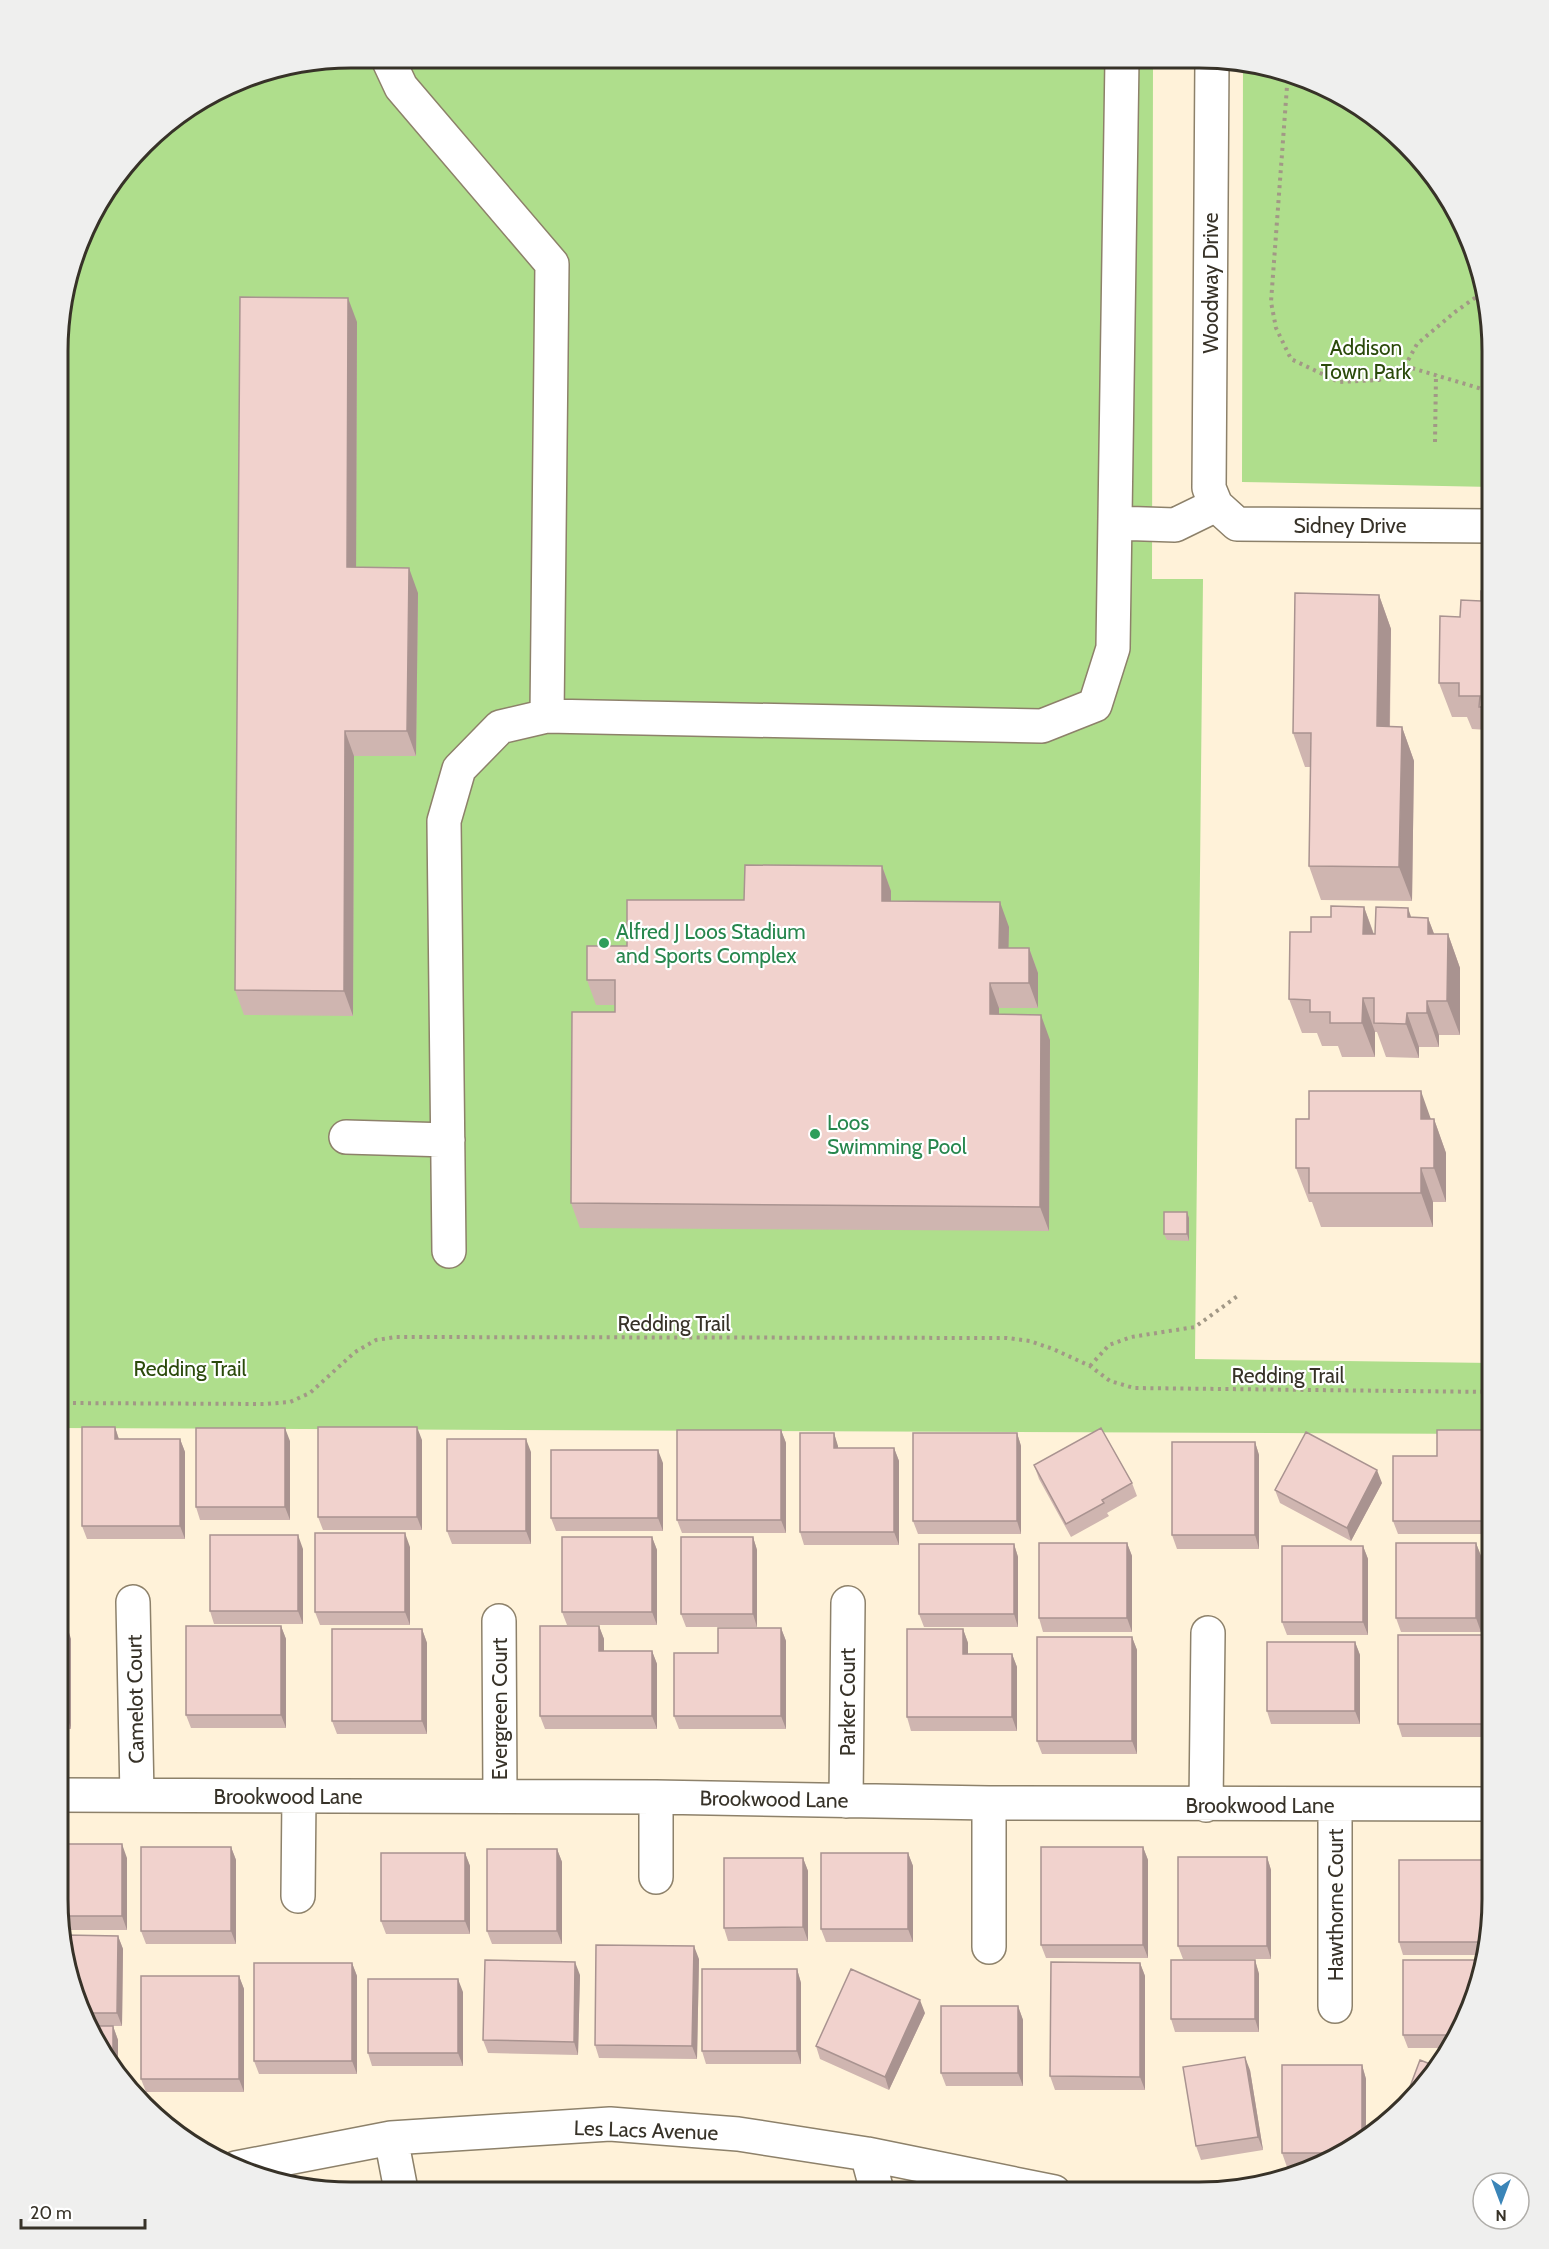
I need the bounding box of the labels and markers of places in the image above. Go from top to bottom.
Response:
place label: Alfred J Loos Stadium and Sports Complex [616,919,806,968]
marker: Alfred J Loos Stadium and Sports Complex [597,936,611,950]
place label: Loos Swimming Pool [827,1110,967,1159]
marker: Loos Swimming Pool [808,1127,822,1141]

